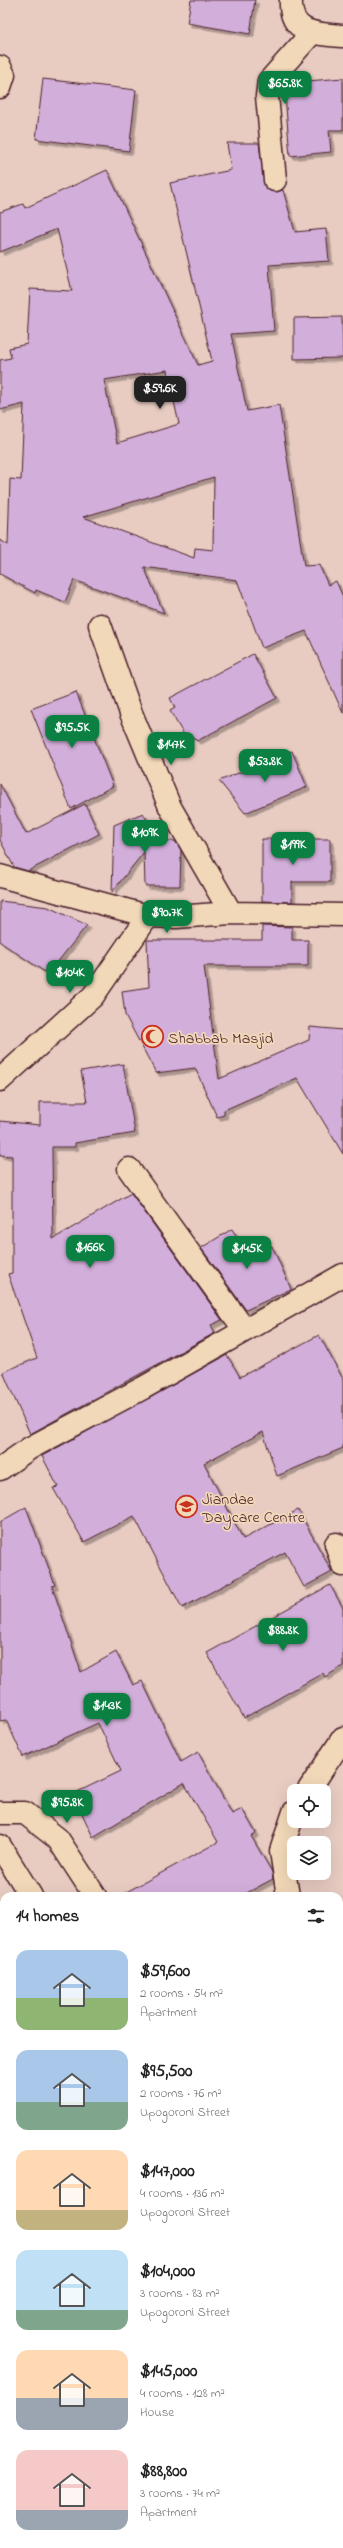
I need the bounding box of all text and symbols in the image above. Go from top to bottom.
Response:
pin: $65.8K [252,71,318,105]
text: $65.8K [268,74,302,93]
pin: $59.6K [127,376,193,410]
text: $59.6K [143,379,177,398]
pin: $95.5K [39,715,105,749]
text: $95.5K [54,718,90,737]
pin: $147K [143,732,199,766]
text: $147K [156,735,186,754]
pin: $53.8K [232,749,298,783]
text: $53.8K [248,752,282,771]
pin: $109K [117,820,173,854]
text: $109K [131,823,159,842]
pin: $199K [265,832,321,866]
text: $199K [280,835,306,854]
pin: $90.7K [134,900,200,934]
text: $90.7K [151,903,183,922]
pin: $104K [42,960,98,994]
text: $104K [55,963,85,982]
mosque icon: Shabbab Masjid [139,1024,165,1050]
place label: Shabbab Masjid [168,1027,274,1051]
pin: $166K [62,1235,118,1269]
pin: $145K [219,1236,275,1270]
text: $166K [75,1238,105,1257]
text: $145K [231,1239,263,1258]
place label: Jiandae Daycare Centre [201,1488,306,1530]
school or university icon: Jiandae Daycare Centre [173,1494,199,1520]
pin: $88.8K [250,1618,316,1652]
text: $88.8K [267,1621,299,1640]
pin: $143K [79,1693,135,1727]
text: $143K [92,1696,122,1715]
map controls [287,1784,331,1880]
button: locate [287,1784,331,1828]
pin: $95.8K [34,1790,100,1824]
text: $95.8K [50,1793,84,1812]
button: layers [287,1836,331,1880]
text: 14 homes [16,1904,79,1929]
icon: filters [305,1905,327,1927]
text: $59,600 [140,1959,190,1984]
icon: home [48,1966,96,2014]
text: 2 rooms · 54 m² [140,1984,223,2003]
text: Apartment [140,2003,197,2022]
text: $95,500 [140,2059,192,2084]
icon: home [48,2066,96,2114]
text: 2 rooms · 76 m² [140,2084,222,2103]
text: Upogoroni Street [140,2103,230,2122]
text: $147,000 [140,2159,195,2184]
icon: home [48,2166,96,2214]
text: 4 rooms · 136 m² [140,2184,225,2203]
text: Upogoroni Street [140,2203,230,2222]
text: $104,000 [140,2259,195,2284]
icon: home [48,2266,96,2314]
text: 3 rooms · 83 m² [140,2284,220,2303]
text: Upogoroni Street [140,2303,230,2322]
text: $145,000 [140,2359,197,2384]
icon: home [48,2366,96,2414]
text: 4 rooms · 128 m² [140,2384,225,2403]
text: House [140,2403,174,2422]
text: $88,800 [140,2459,187,2484]
icon: home [48,2466,96,2514]
text: 3 rooms · 74 m² [140,2484,220,2503]
text: Apartment [140,2503,197,2522]

